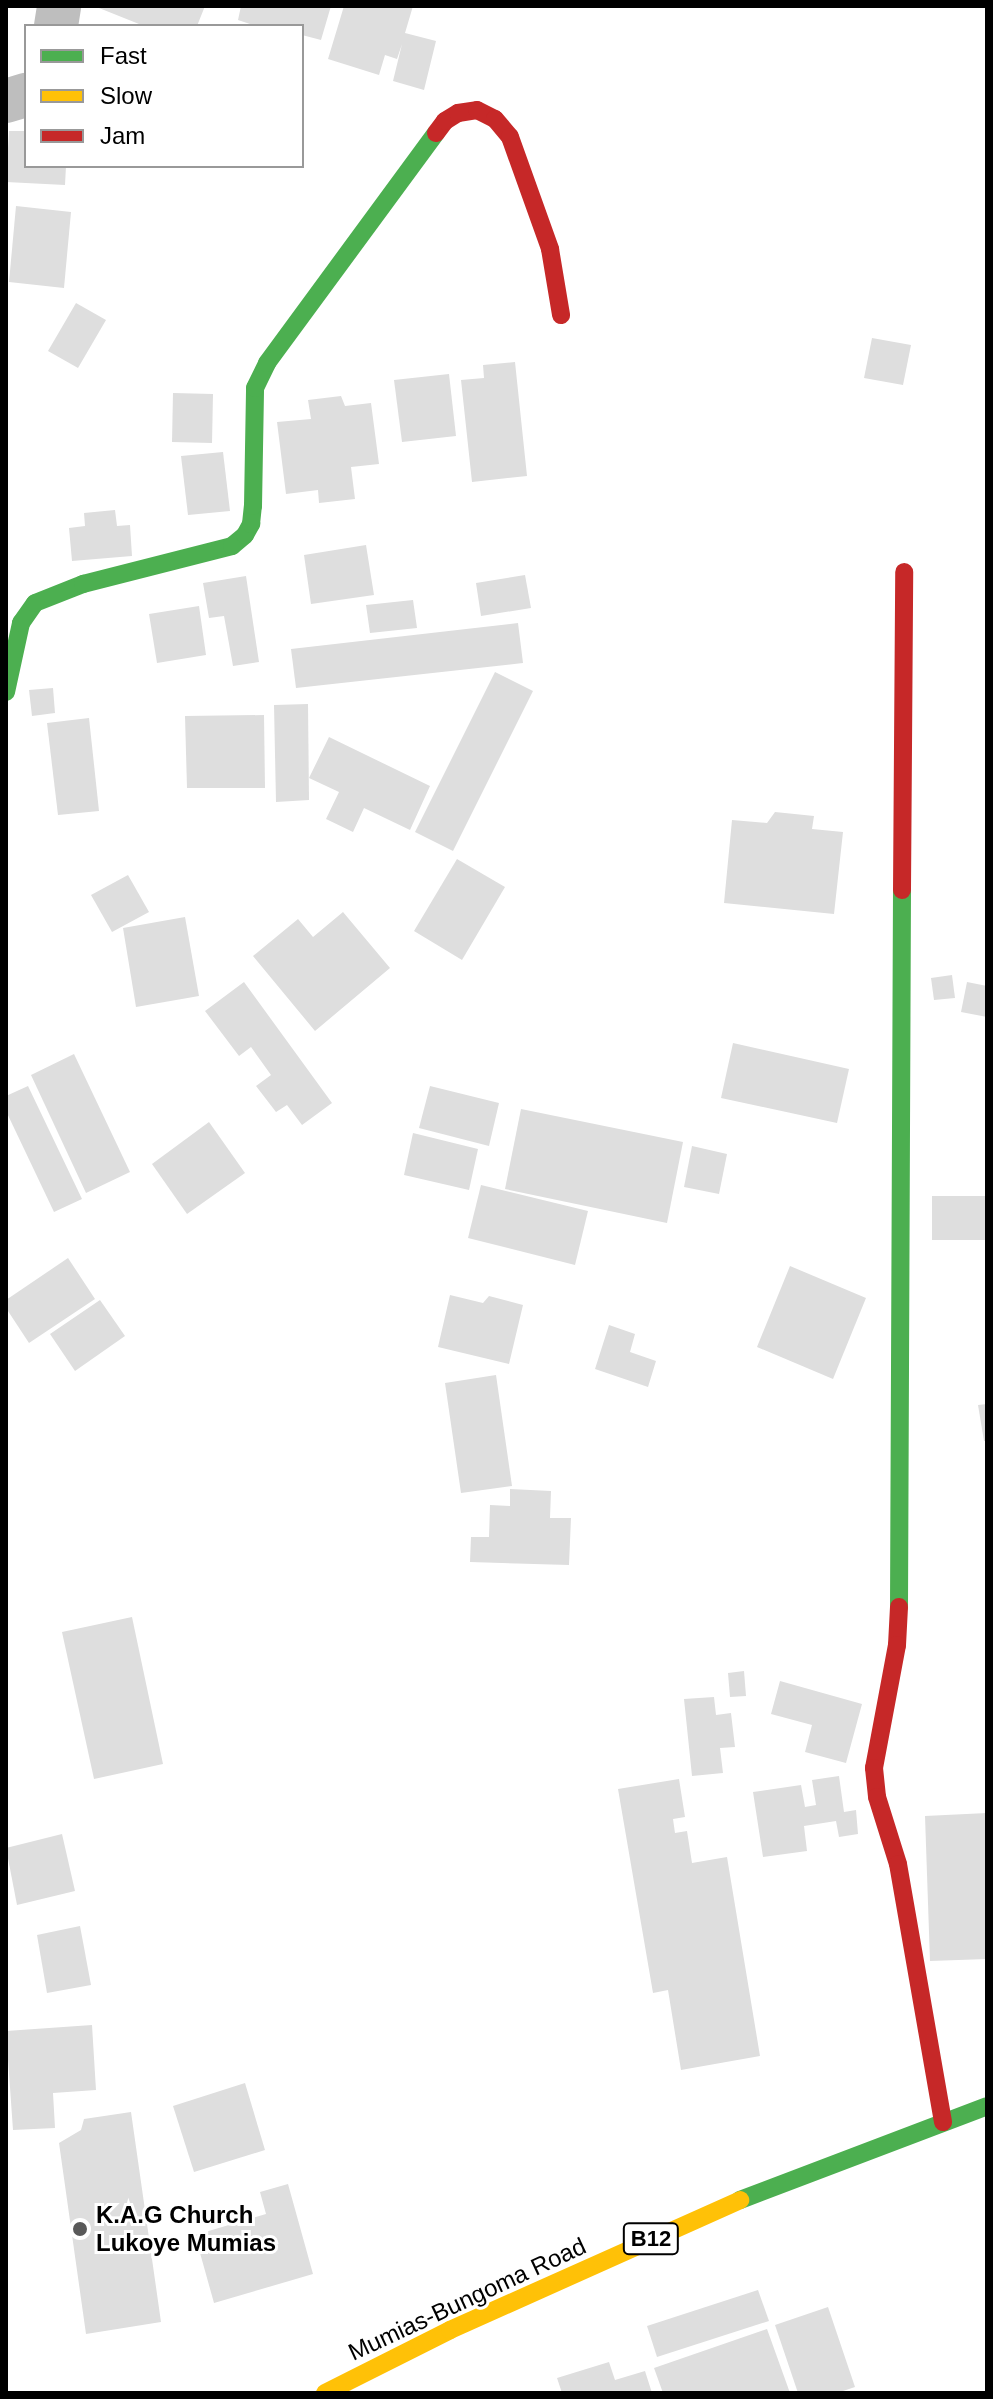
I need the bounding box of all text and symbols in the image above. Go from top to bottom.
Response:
legend [24,24,304,168]
text: Fast [100,42,147,69]
text: Slow [100,82,152,109]
text: Jam [100,122,145,149]
place label: K.A.G Church Lukoye Mumias [96,2201,276,2257]
marker: K.A.G Church Lukoye Mumias [71,2220,89,2238]
road number: B12 [621,2221,681,2257]
street label: Mumias-Bungoma Road [344,2231,590,2367]

